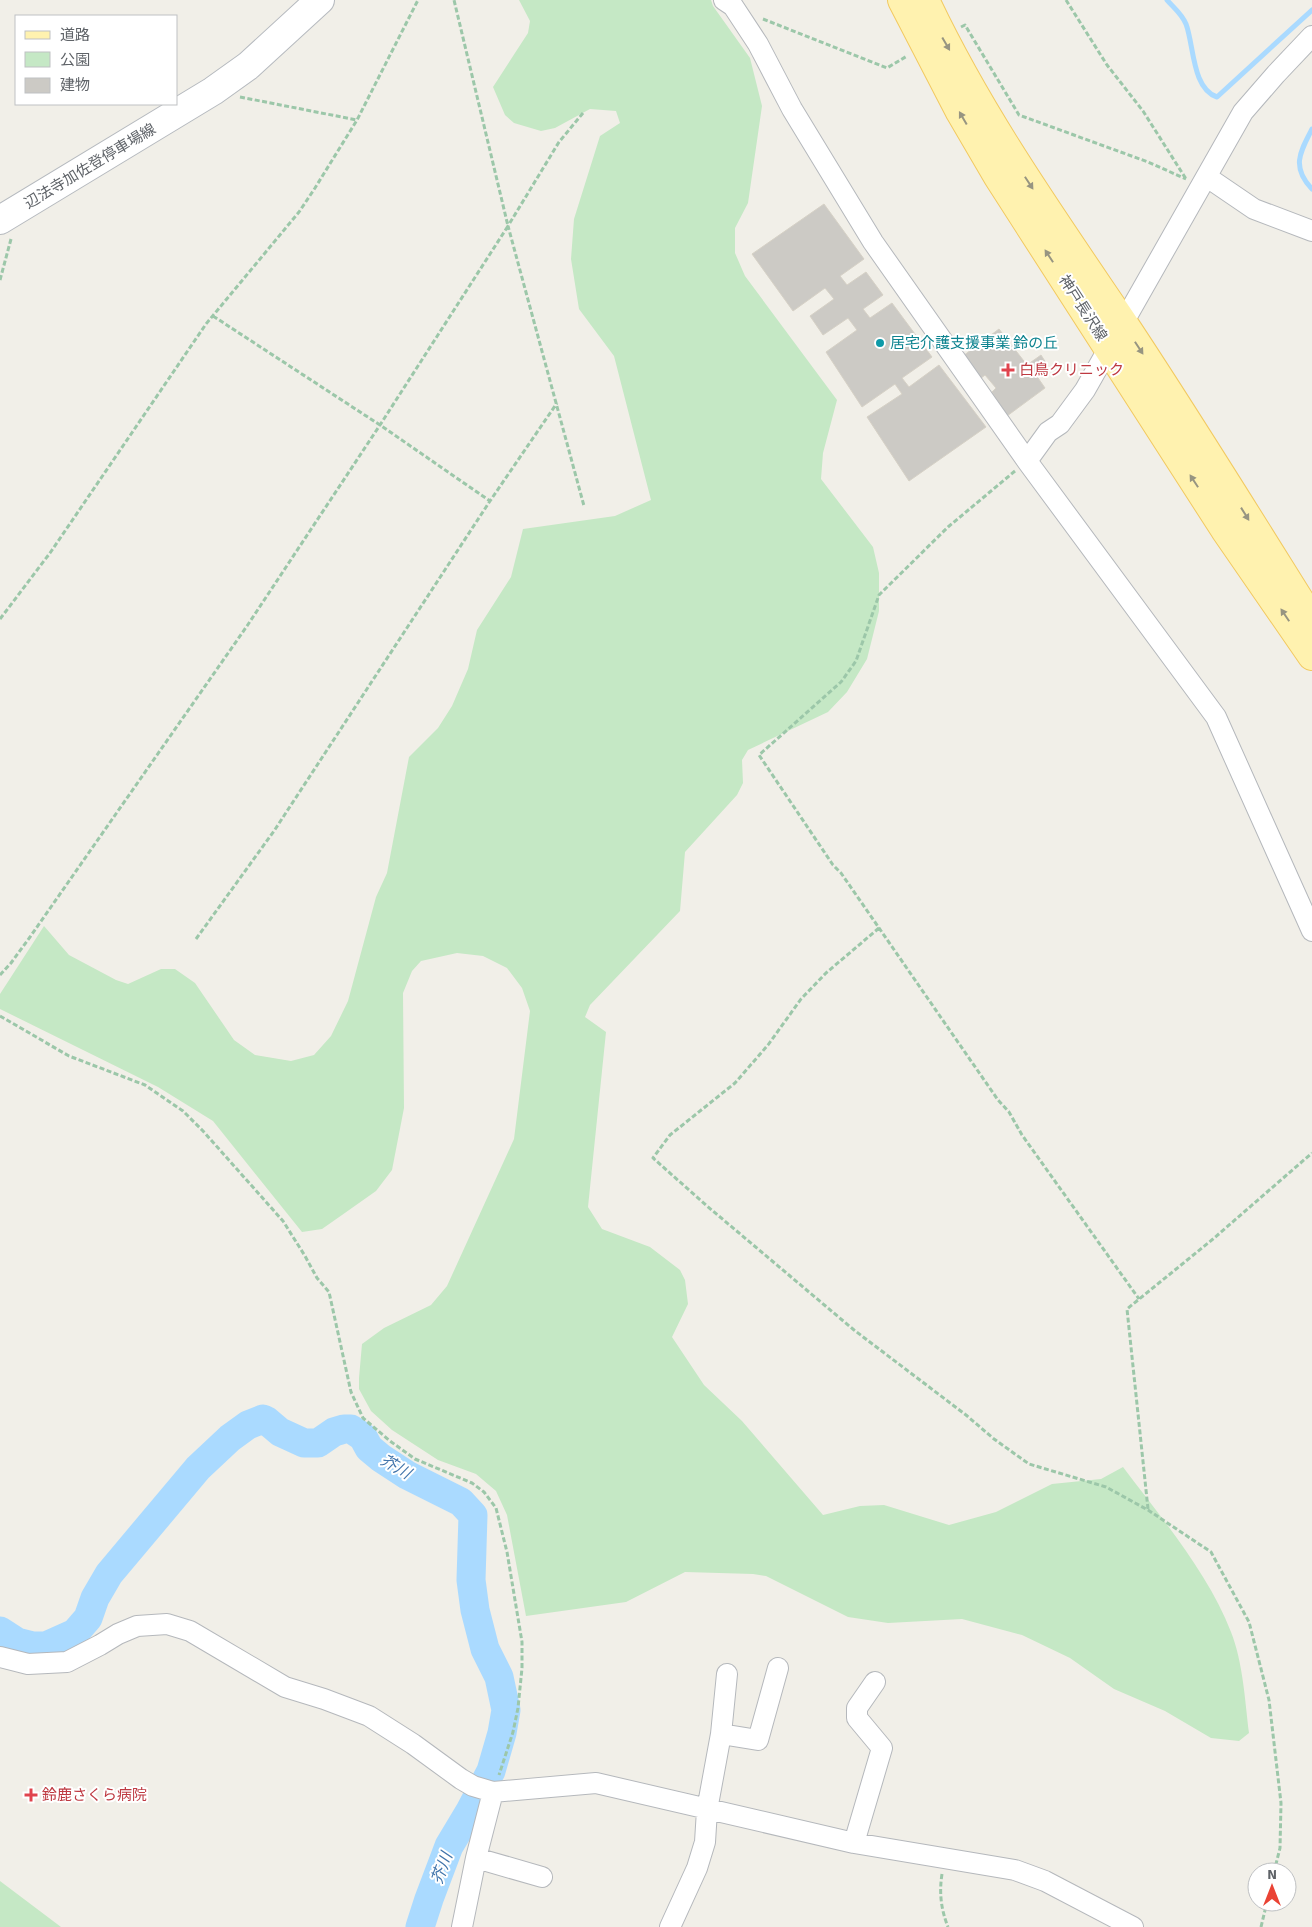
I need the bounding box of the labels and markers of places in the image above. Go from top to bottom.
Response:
place label: 居宅介護支援事業 鈴の丘 [890,334,1058,352]
marker: 居宅介護支援事業 鈴の丘 [874,337,886,349]
place label: 白鳥クリニック [1019,361,1124,379]
marker: 白鳥クリニック [1001,363,1015,377]
place label: 鈴鹿さくら病院 [42,1786,147,1804]
marker: 鈴鹿さくら病院 [24,1788,38,1802]

